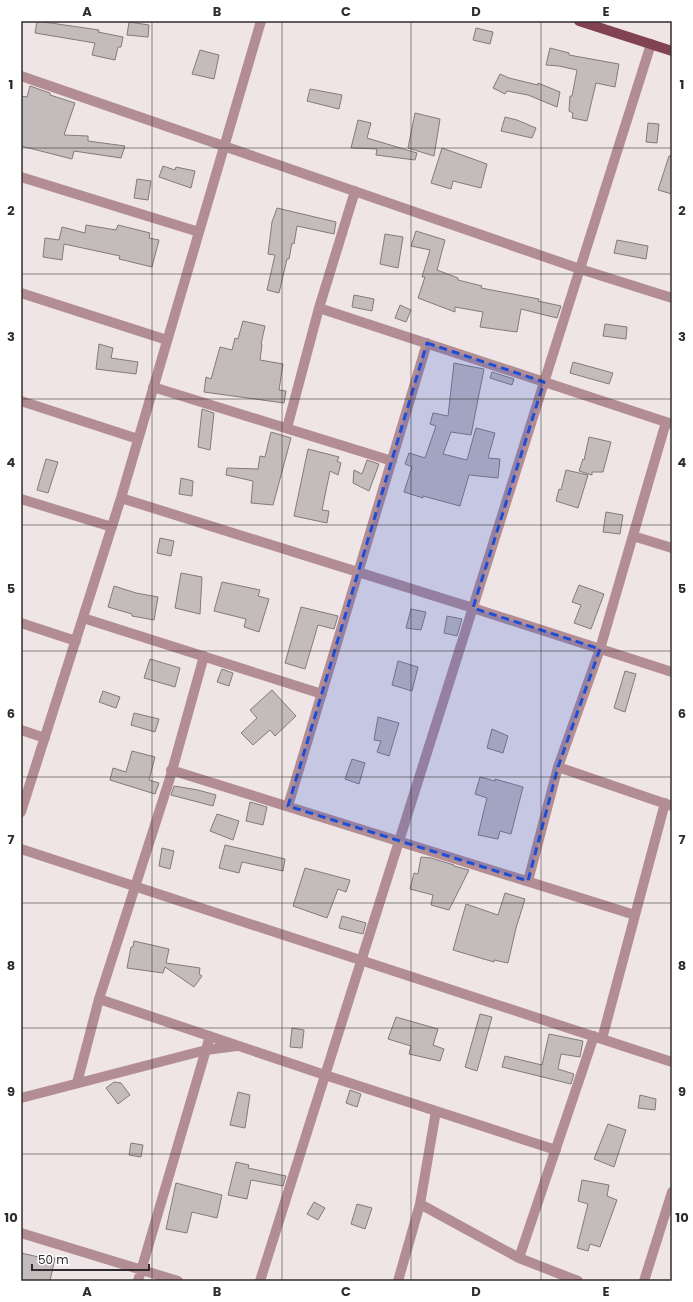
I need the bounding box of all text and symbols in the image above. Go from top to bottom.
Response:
text: A [82,2,92,21]
text: B [213,2,222,21]
text: C [341,2,351,21]
text: D [471,2,481,21]
text: E [602,2,610,21]
text: 1 [9,75,13,94]
text: 1 [680,75,684,94]
text: 2 [7,201,15,220]
text: 2 [678,201,686,220]
text: 3 [7,327,15,346]
text: 3 [678,327,686,346]
text: 4 [7,453,16,472]
text: 4 [678,453,687,472]
text: 5 [7,579,15,598]
text: 5 [678,579,686,598]
text: 6 [7,704,15,723]
text: 6 [678,704,686,723]
text: 7 [8,830,15,849]
text: 7 [679,830,686,849]
text: 8 [7,956,15,975]
text: 8 [678,956,686,975]
text: 9 [7,1082,15,1101]
text: 9 [678,1082,686,1101]
text: 10 [4,1208,18,1227]
text: 10 [675,1208,689,1227]
scale bar [32,1246,149,1272]
text: 50 m [38,1251,69,1268]
text: A [82,1282,92,1301]
text: B [213,1282,222,1301]
text: C [341,1282,351,1301]
text: D [471,1282,481,1301]
text: E [602,1282,610,1301]

